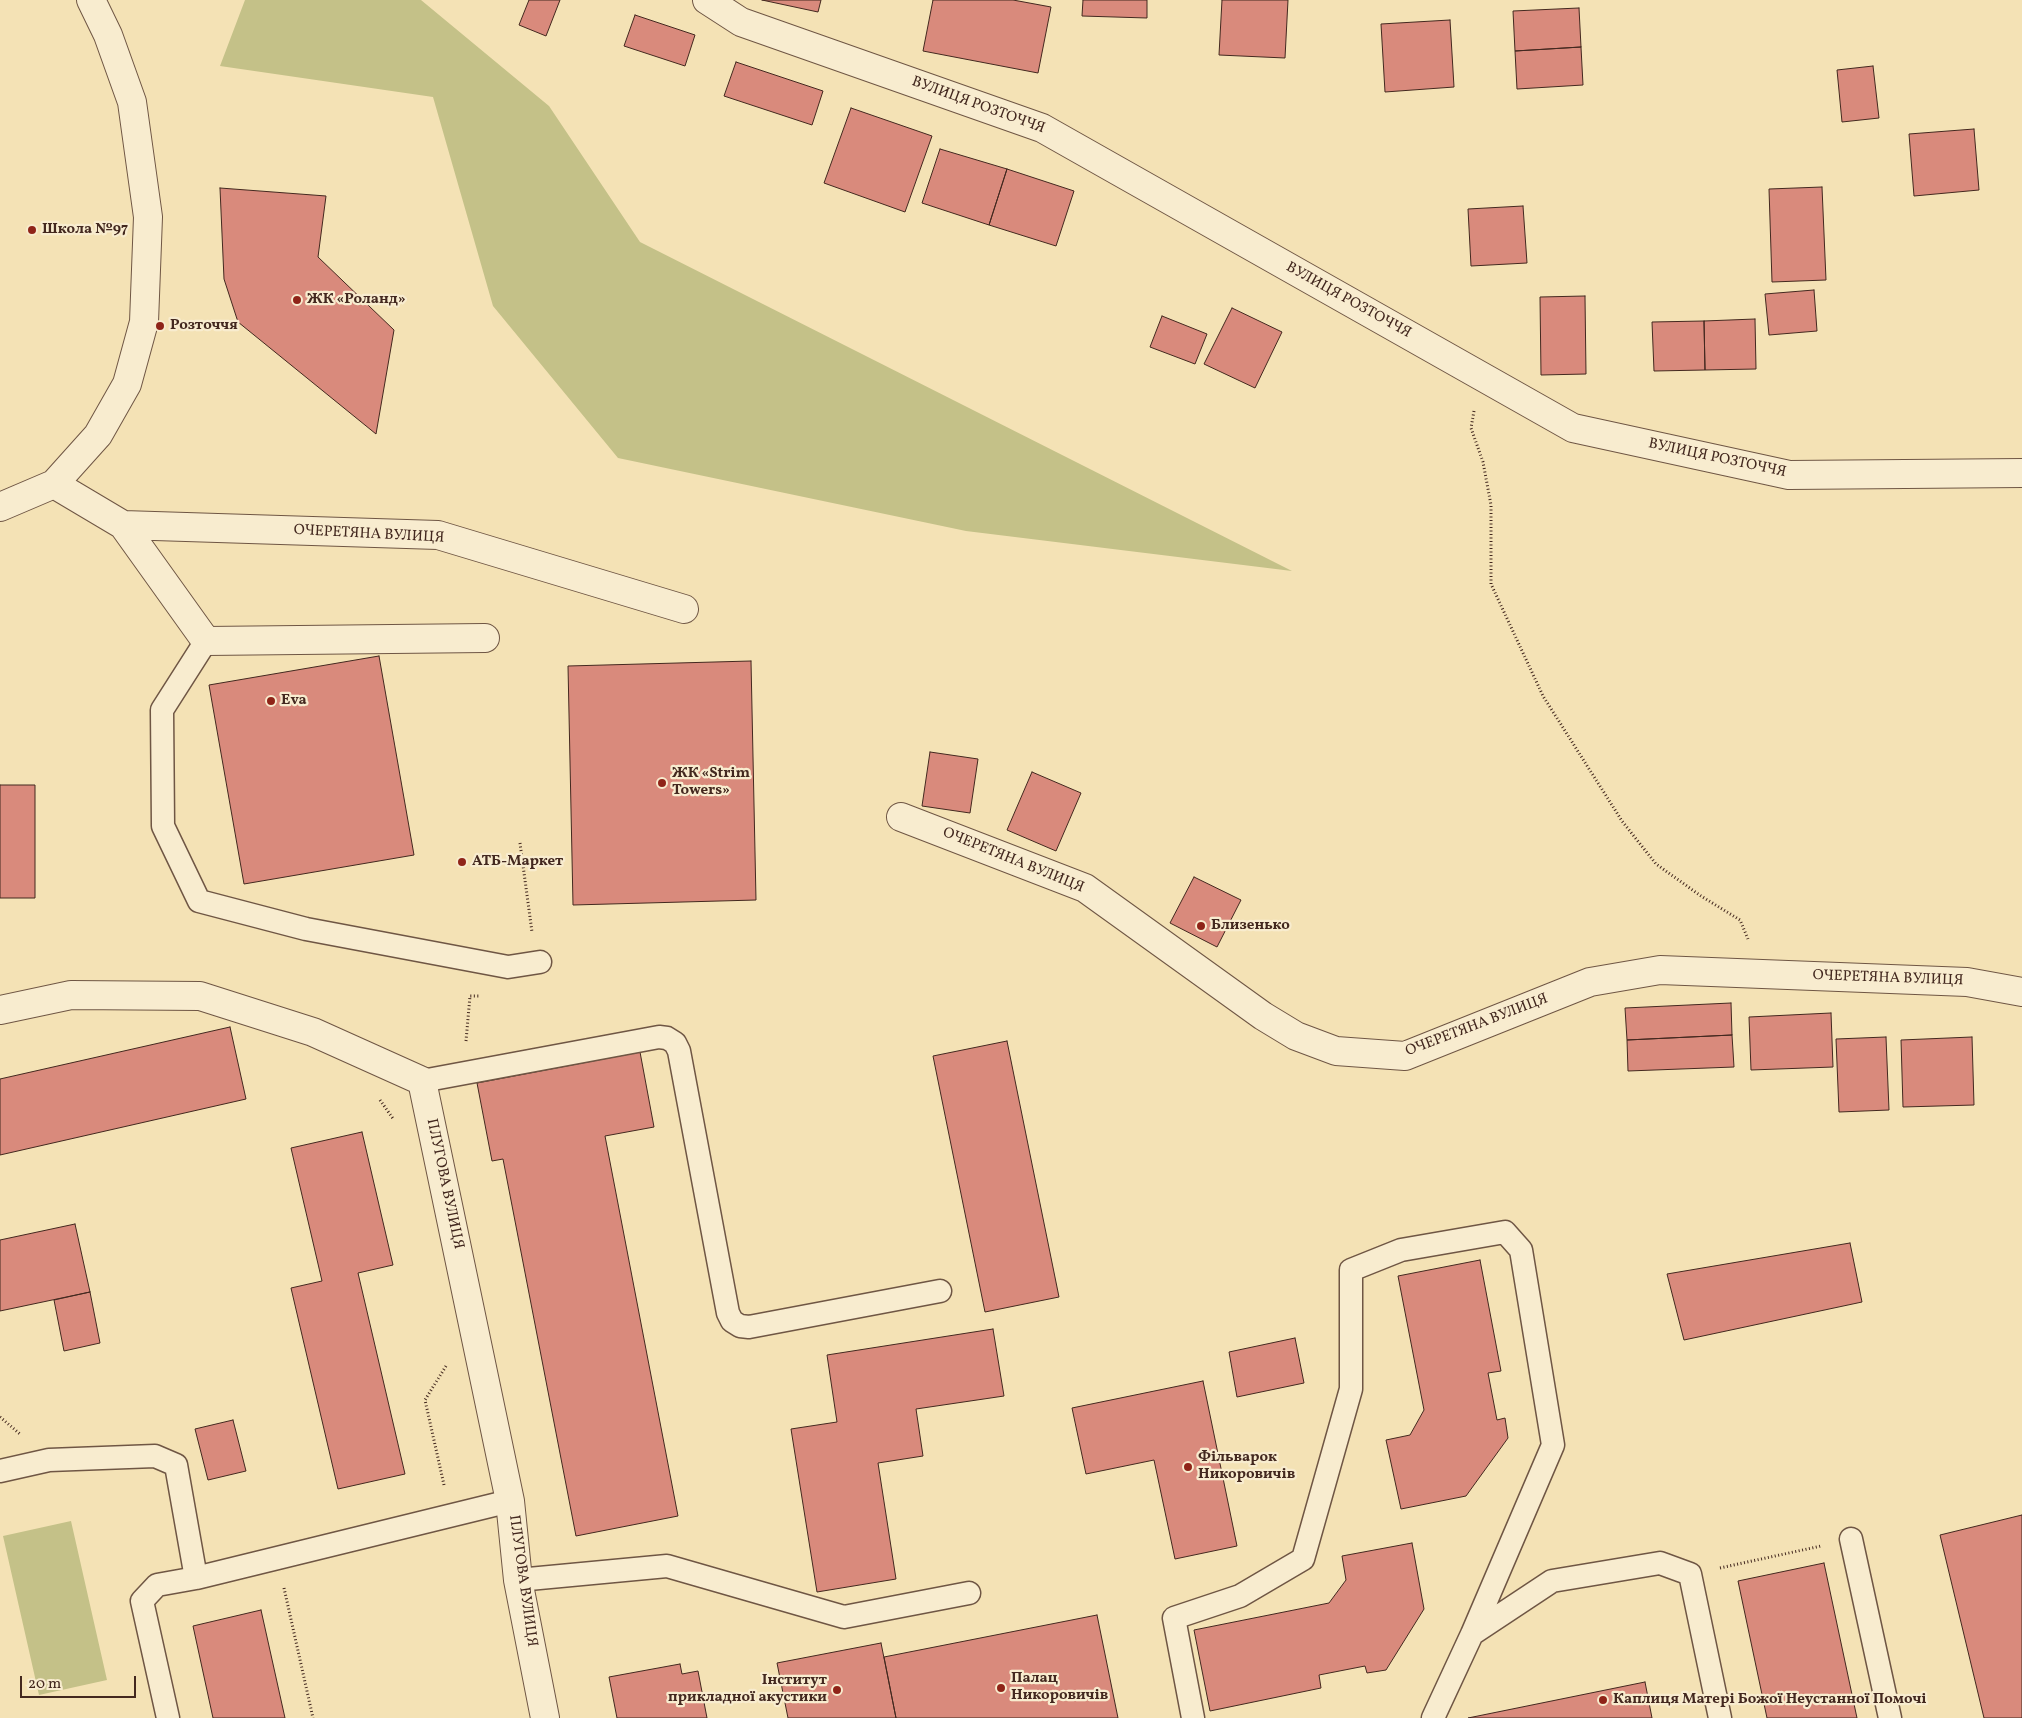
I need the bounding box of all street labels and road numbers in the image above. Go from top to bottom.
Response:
street label: ВУЛИЦЯ РОЗТОЧЧЯ [909,74,1047,138]
street label: ВУЛИЦЯ РОЗТОЧЧЯ [1282,259,1414,343]
street label: ВУЛИЦЯ РОЗТОЧЧЯ [1646,436,1788,482]
street label: ОЧЕРЕТЯНА ВУЛИЦЯ [293,522,445,548]
street label: ОЧЕРЕТЯНА ВУЛИЦЯ [940,824,1086,898]
street label: ОЧЕРЕТЯНА ВУЛИЦЯ [1812,967,1964,991]
street label: ОЧЕРЕТЯНА ВУЛИЦЯ [1403,991,1551,1061]
street label: ПЛУГОВА ВУЛИЦЯ [421,1117,467,1251]
street label: ПЛУГОВА ВУЛИЦЯ [504,1514,540,1648]

